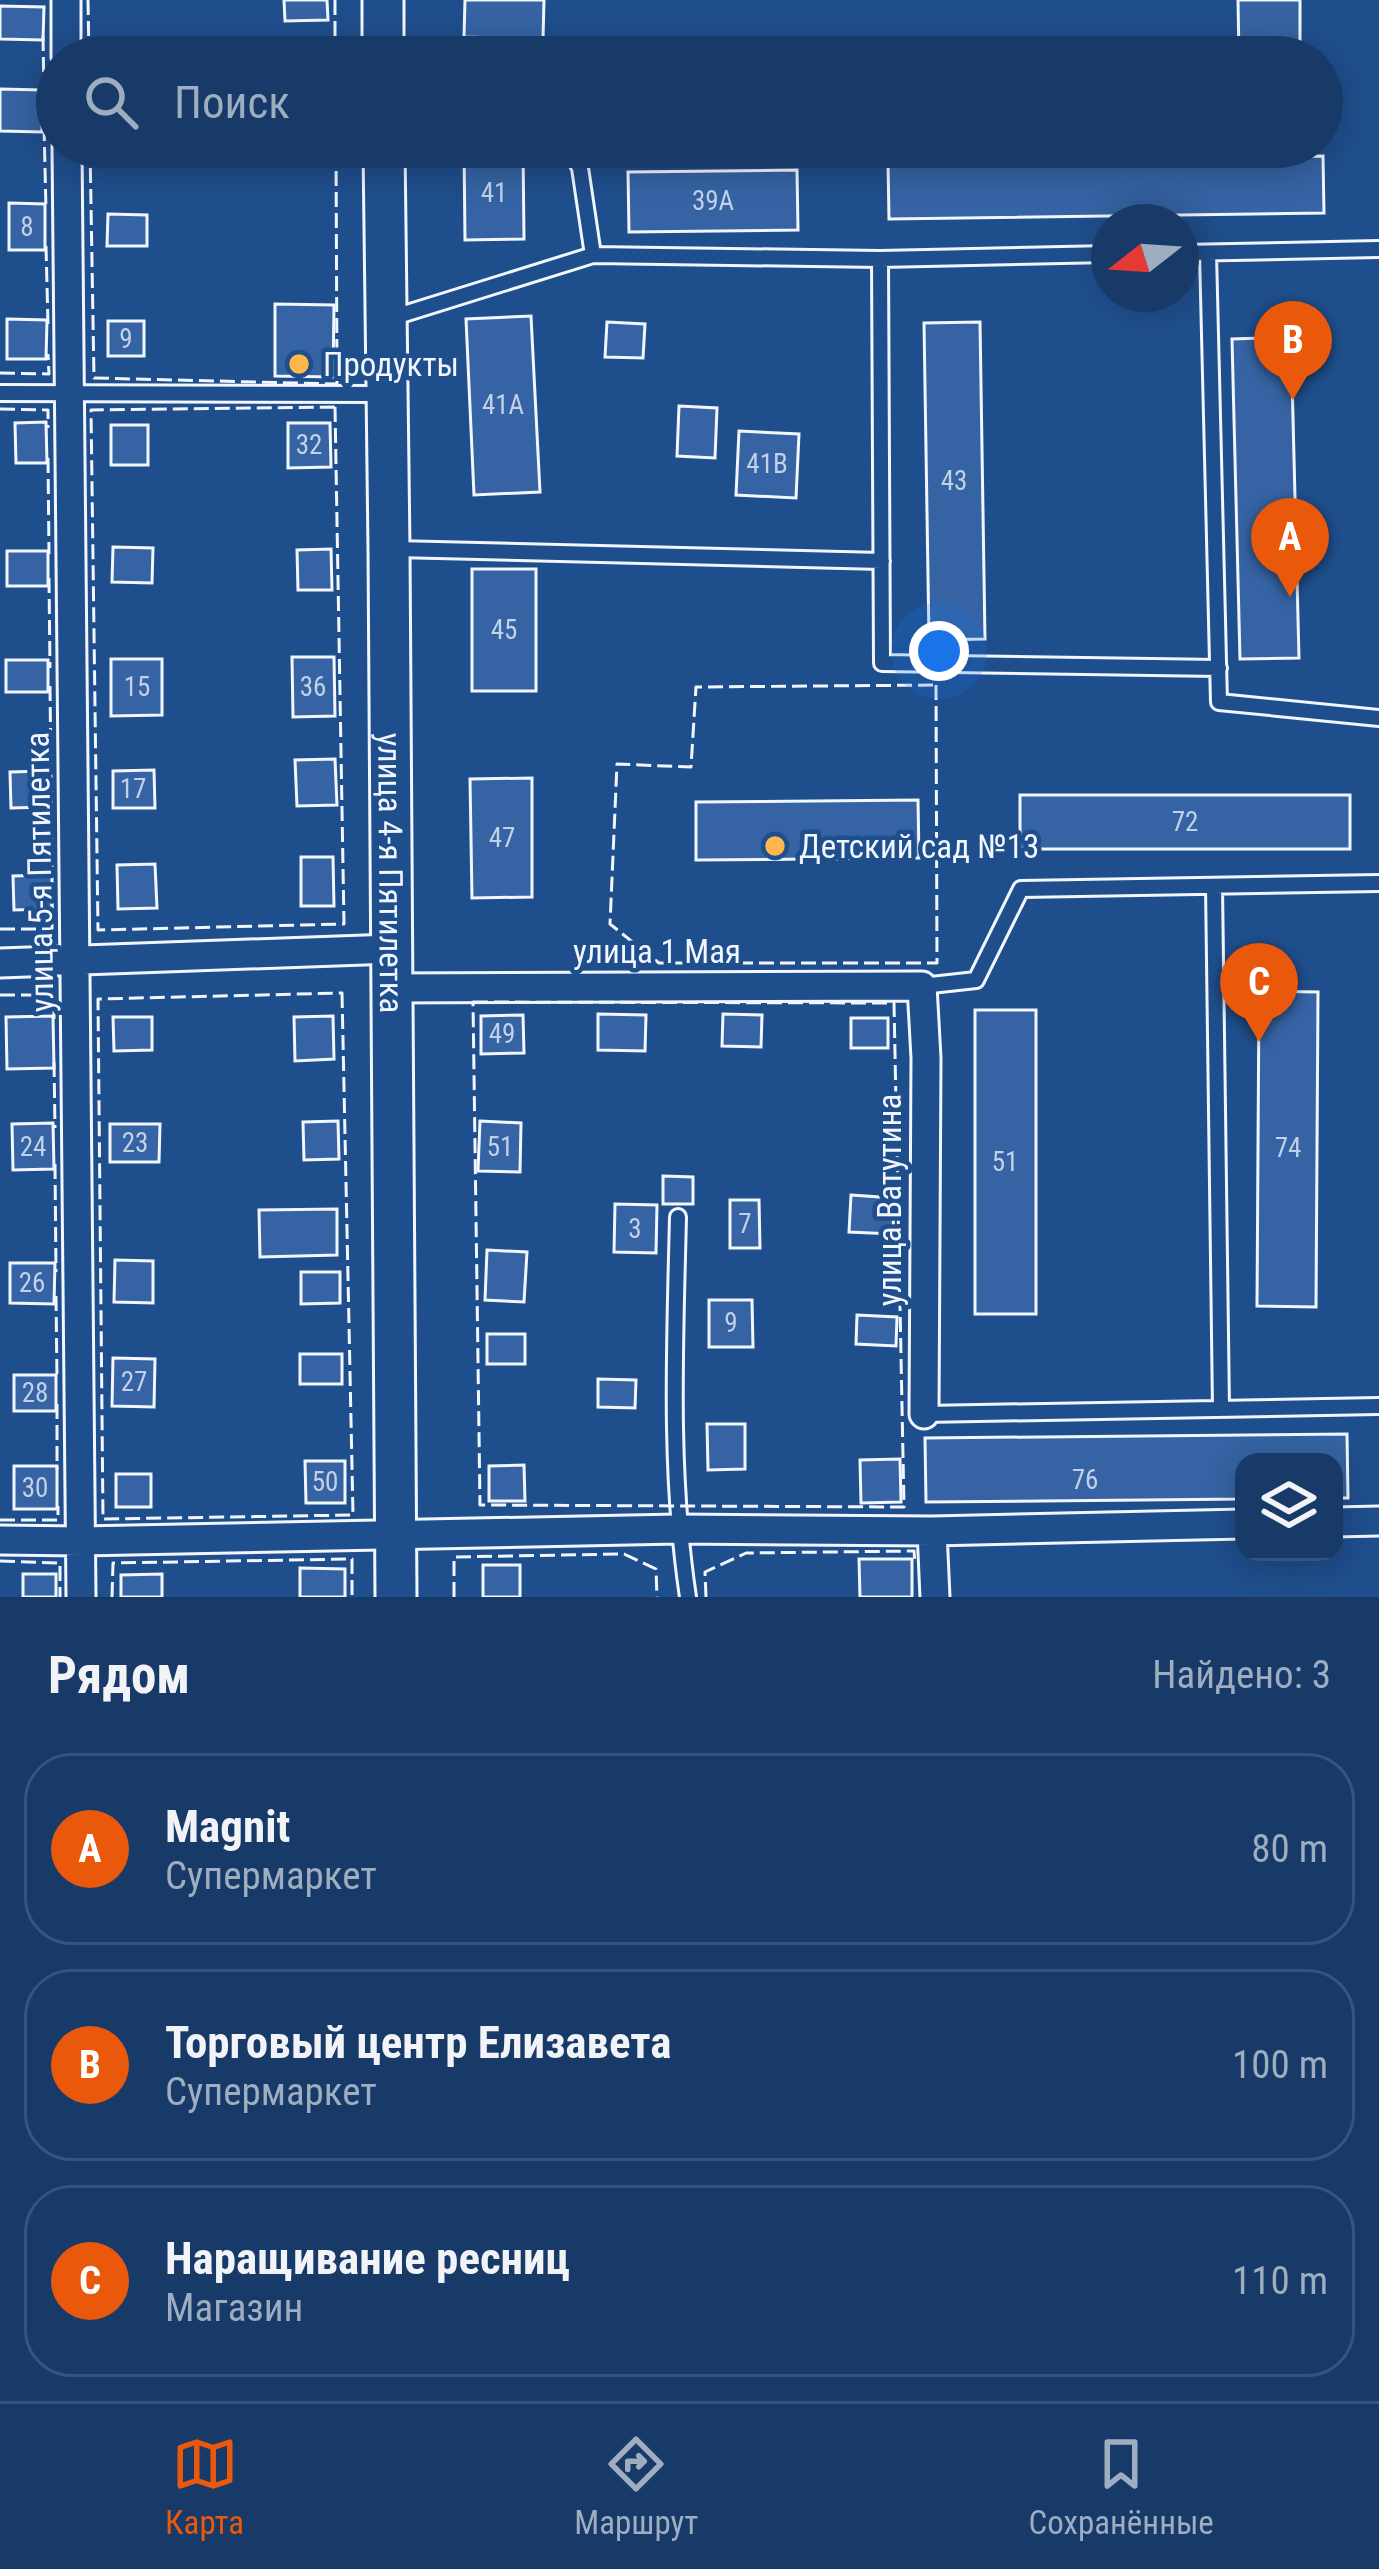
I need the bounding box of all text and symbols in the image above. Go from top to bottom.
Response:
search box [36,36,1343,168]
icon: search [78,69,144,135]
text: Поиск [174,76,290,129]
house number: 41 [481,177,507,209]
house number: 39А [692,185,735,217]
north arrow [1091,204,1199,312]
house number: 8 [20,211,34,243]
pin: B [1254,301,1332,400]
house number: 9 [119,323,133,355]
place label: Продукты [323,345,459,384]
marker: Продукты [286,351,312,377]
house number: 41А [482,389,525,421]
house number: 32 [296,429,322,461]
house number: 41В [746,448,788,480]
house number: 43 [941,465,967,497]
pin: A [1251,498,1329,597]
house number: 45 [491,614,517,646]
your location [909,621,969,681]
house number: 15 [124,671,150,703]
house number: 36 [300,671,326,703]
street label: улица 5-я Пятилетка [18,731,61,1013]
street label: улица 4-я Пятилетка [370,733,411,1013]
house number: 17 [120,773,146,805]
house number: 72 [1172,806,1198,838]
house number: 47 [489,822,515,854]
place label: Детский сад №13 [799,827,1039,866]
marker: Детский сад №13 [762,833,788,859]
street label: улица 1 Мая [573,932,741,971]
pin: C [1220,943,1298,1042]
house number: 49 [489,1018,515,1050]
street label: улица Ватутина [870,1094,909,1306]
house number: 23 [122,1127,148,1159]
house number: 24 [20,1131,46,1163]
house number: 51 [487,1131,513,1163]
house number: 74 [1275,1132,1301,1164]
house number: 51 [992,1146,1018,1178]
house number: 7 [738,1208,752,1240]
house number: 3 [628,1213,642,1245]
house number: 26 [19,1267,45,1299]
house number: 9 [724,1307,738,1339]
house number: 27 [121,1366,147,1398]
house number: 28 [22,1377,48,1409]
map controls [1235,1453,1343,1561]
button: layers [1235,1453,1343,1561]
house number: 76 [1072,1464,1098,1496]
house number: 50 [312,1466,338,1498]
house number: 30 [22,1472,48,1504]
text: Рядом [48,1646,190,1705]
text: Найдено: 3 [1152,1652,1331,1698]
text: Magnit [165,1800,290,1853]
text: A [78,1826,102,1872]
text: 80 m [1251,1826,1328,1872]
text: Супермаркет [165,1853,377,1899]
text: Торговый центр Елизавета [165,2016,672,2069]
text: B [79,2042,101,2088]
text: 100 m [1232,2042,1328,2088]
text: Супермаркет [165,2069,377,2115]
text: Наращивание ресниц [165,2232,570,2285]
text: C [79,2258,101,2304]
text: 110 m [1232,2258,1328,2304]
text: Магазин [165,2285,303,2331]
tab: Карта [165,2431,244,2542]
tab: Маршрут [574,2431,698,2542]
tab: Сохранённые [1029,2431,1214,2542]

